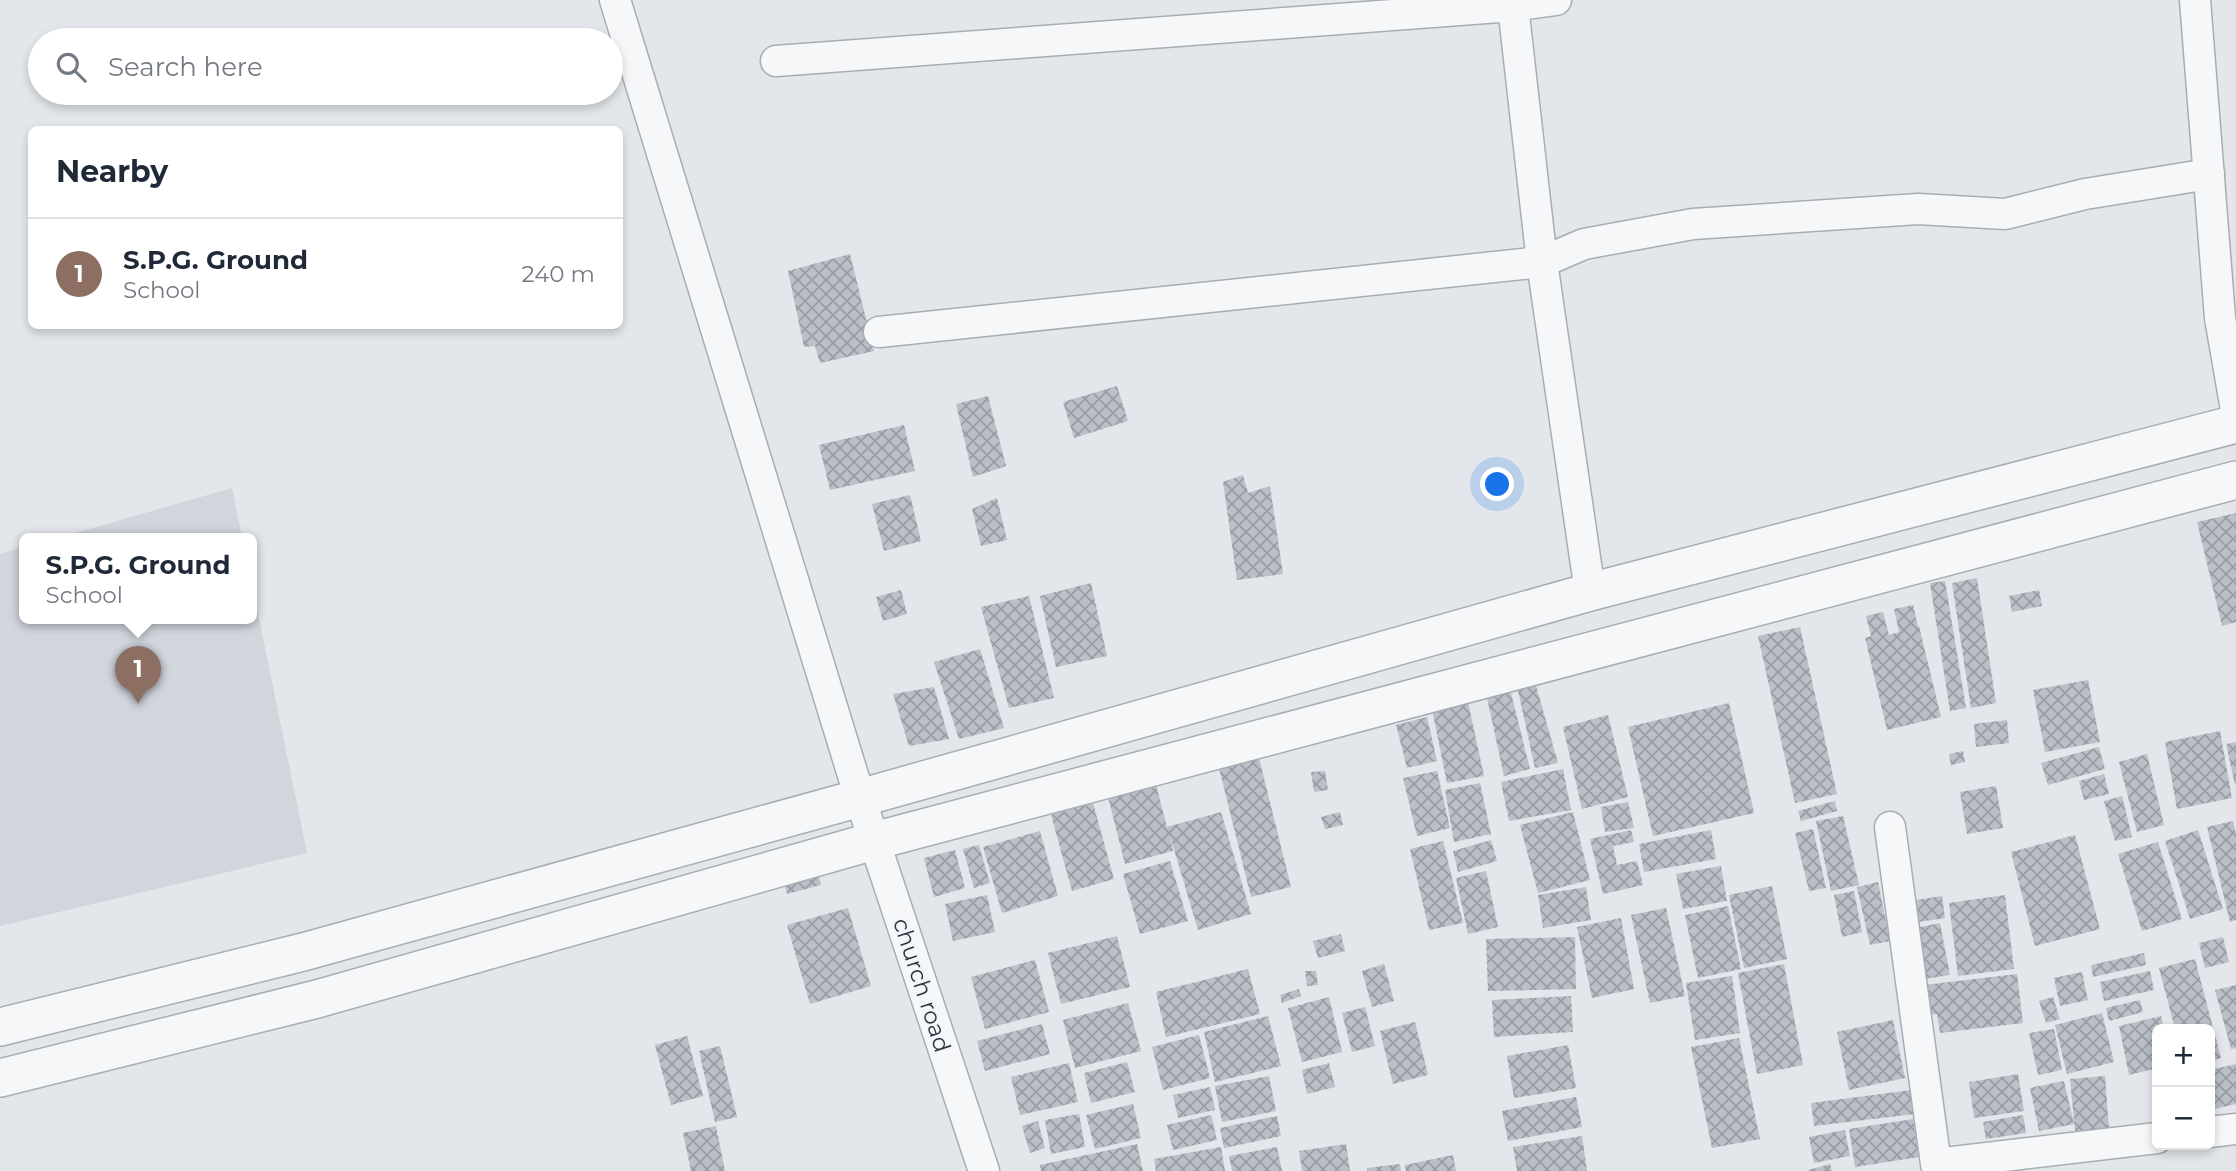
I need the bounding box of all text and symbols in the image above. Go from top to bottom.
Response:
search box [28,28,623,105]
icon: search [52,48,90,86]
text: Search here [108,51,263,83]
text: Nearby [56,153,168,190]
text: S.P.G. Ground [123,244,308,276]
text: 1 [74,260,84,288]
text: 240 m [522,260,595,288]
text: School [123,276,201,304]
your location [1480,467,1514,501]
popup [19,533,257,624]
text: S.P.G. Ground [45,549,231,581]
text: School [45,581,123,609]
pin: 1 [115,646,161,704]
street label: church road [887,914,957,1056]
map controls [2152,1024,2215,1150]
button: + [2152,1024,2215,1087]
button: − [2152,1087,2215,1150]

